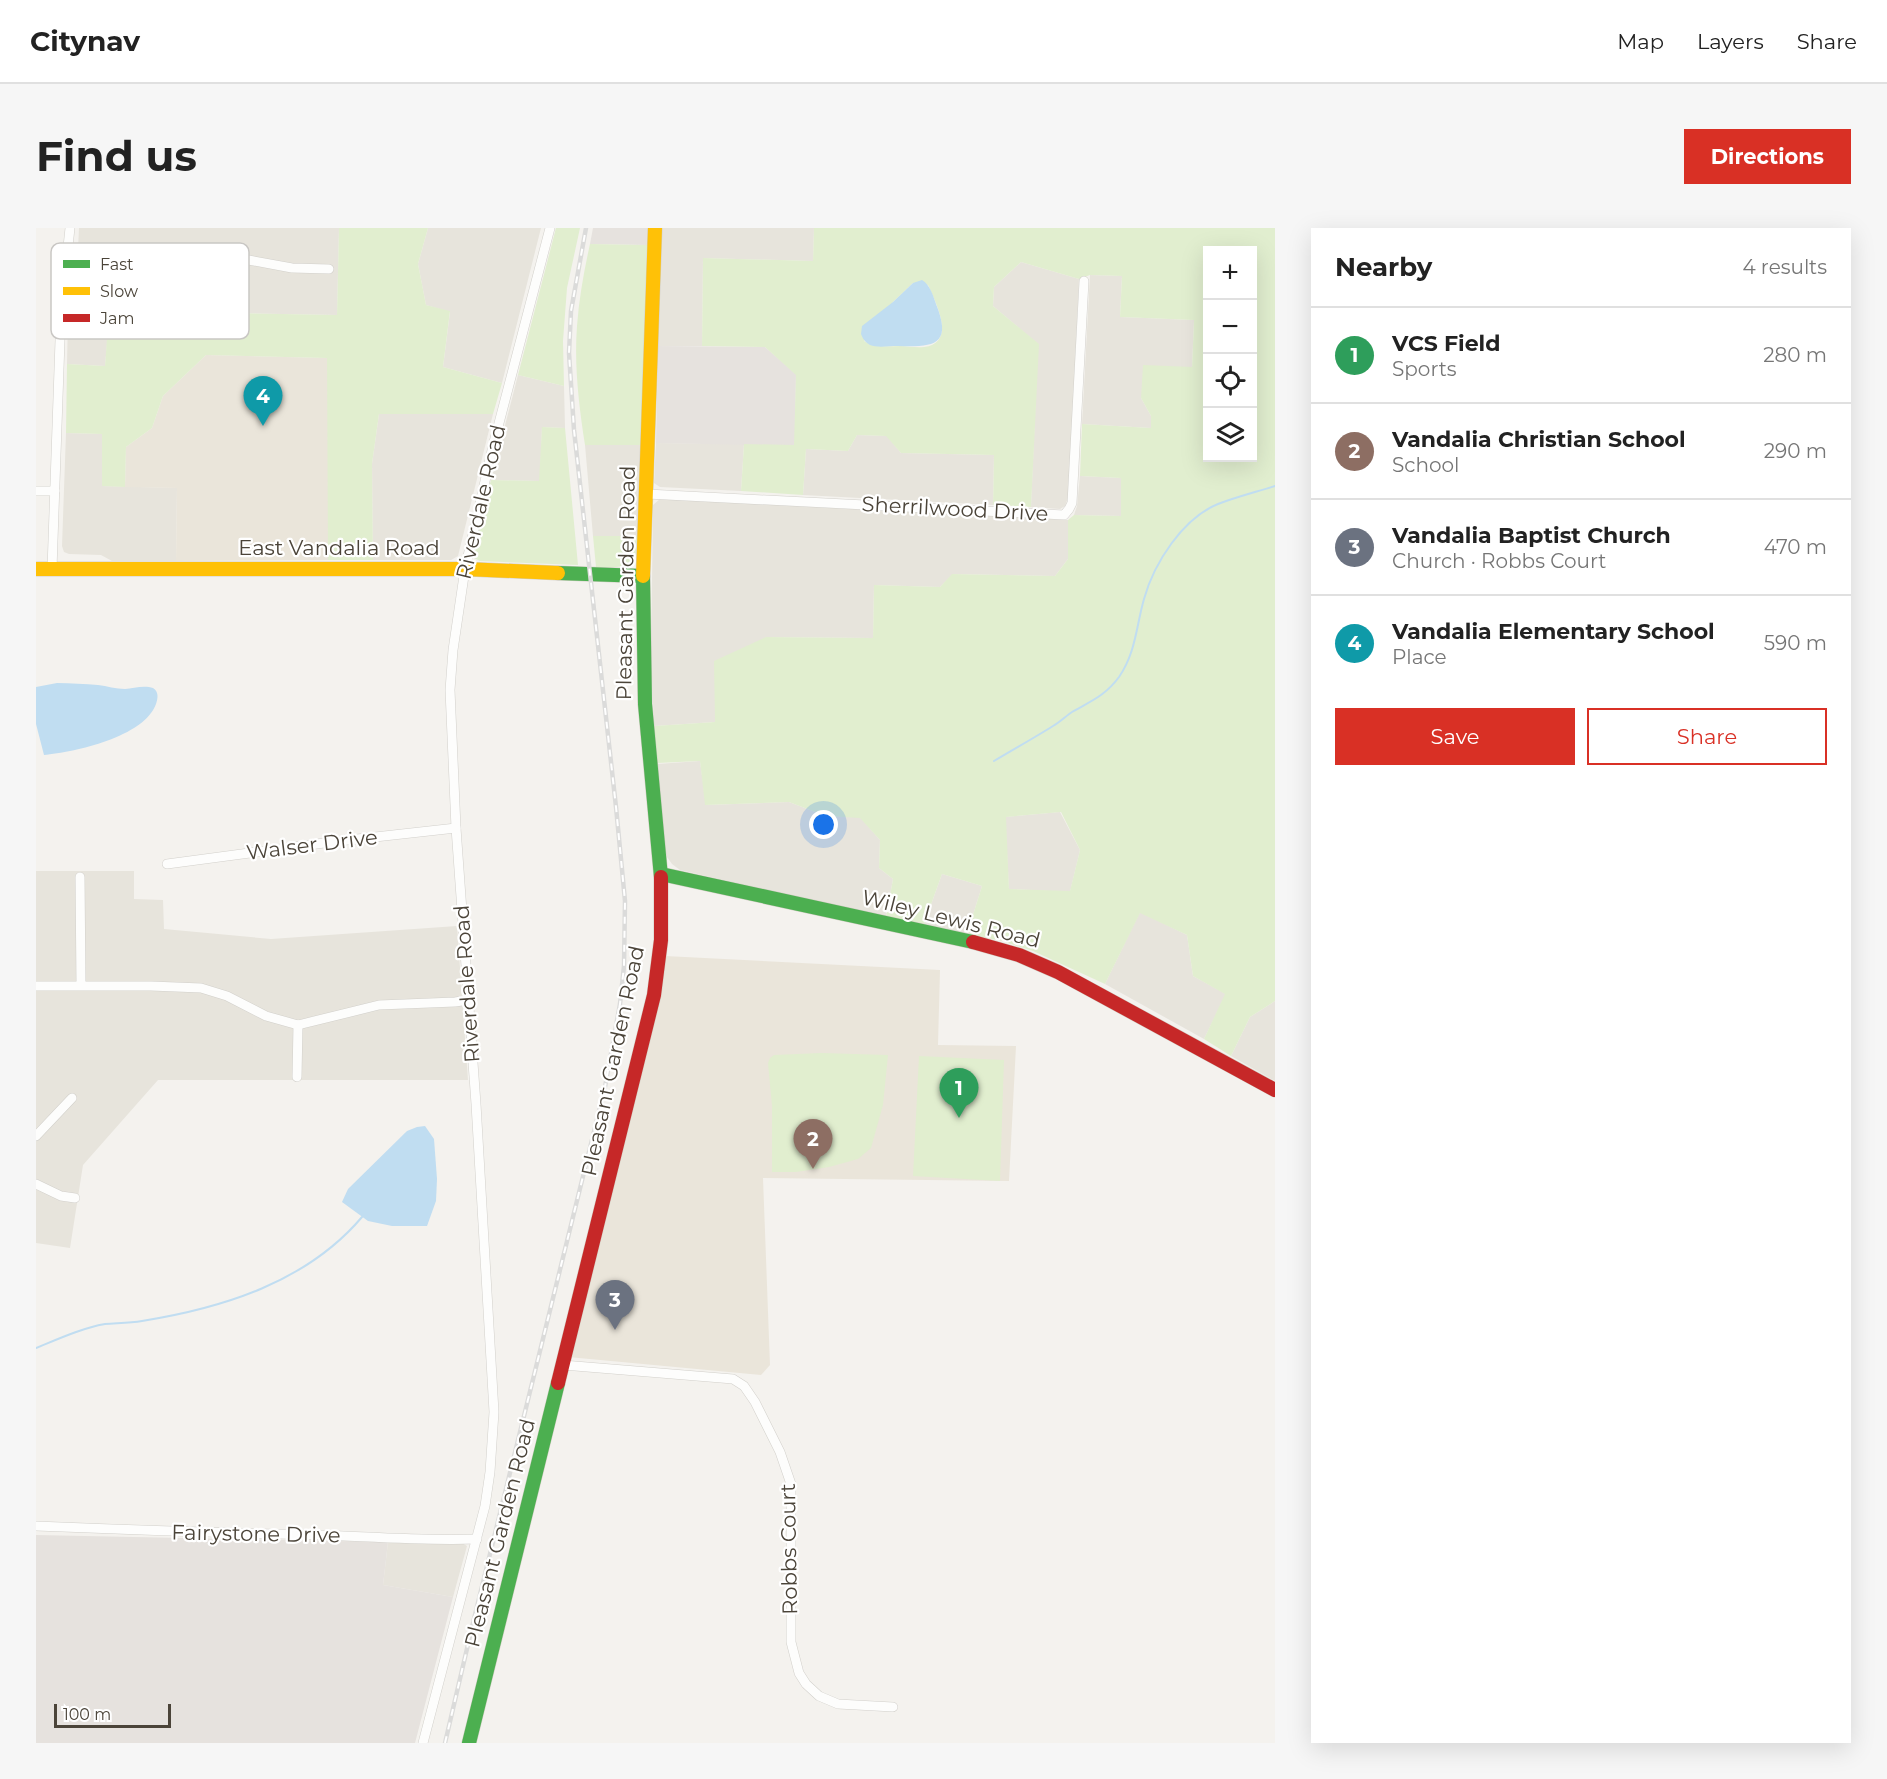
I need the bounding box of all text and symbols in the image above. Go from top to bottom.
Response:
text: Citynav [30,24,140,58]
text: Map [1617,29,1664,54]
text: Layers [1697,29,1764,54]
text: Share [1797,29,1857,54]
button: Directions [1684,129,1851,184]
text: Find us [36,130,197,182]
legend [51,243,249,339]
map controls [1203,246,1257,462]
button: + [1203,246,1257,300]
text: Nearby [1335,251,1432,283]
text: Fast [100,255,134,274]
text: 4 results [1742,255,1827,279]
text: Slow [100,282,138,301]
button: − [1203,300,1257,354]
text: Jam [99,309,134,328]
text: VCS Field [1392,330,1500,357]
text: 1 [1351,343,1358,367]
text: 280 m [1763,343,1827,367]
button: locate [1203,354,1257,408]
text: Sports [1392,357,1457,381]
pin: 4 [244,376,282,426]
button: layers [1203,408,1257,462]
street label: Riverdale Road [451,422,510,582]
text: Vandalia Christian School [1392,426,1686,453]
text: 2 [1349,439,1360,463]
text: 290 m [1764,439,1827,463]
text: School [1392,453,1459,477]
street label: Pleasant Garden Road [611,465,640,701]
street label: Sherrilwood Drive [861,491,1049,526]
text: Vandalia Baptist Church [1392,522,1671,549]
street label: East Vandalia Road [238,535,440,560]
text: 3 [1349,535,1360,559]
text: 470 m [1764,535,1827,559]
text: Church · Robbs Court [1392,549,1606,573]
text: Vandalia Elementary School [1392,618,1715,645]
text: 4 [1348,631,1361,655]
text: 590 m [1764,631,1827,655]
text: Place [1392,645,1447,669]
button: Save [1335,708,1575,765]
button: Share [1587,708,1827,765]
your location [809,810,838,839]
street label: Walser Drive [245,824,379,865]
street label: Wiley Lewis Road [859,884,1043,953]
street label: Riverdale Road [449,904,484,1064]
street label: Pleasant Garden Road [576,944,649,1178]
pin: 1 [940,1068,978,1118]
pin: 2 [794,1120,832,1169]
pin: 3 [596,1280,634,1330]
street label: Pleasant Garden Road [459,1416,540,1650]
street label: Robbs Court [775,1483,802,1615]
street label: Fairystone Drive [171,1520,341,1547]
scale bar [54,1701,171,1728]
text: 100 m [63,1705,111,1724]

